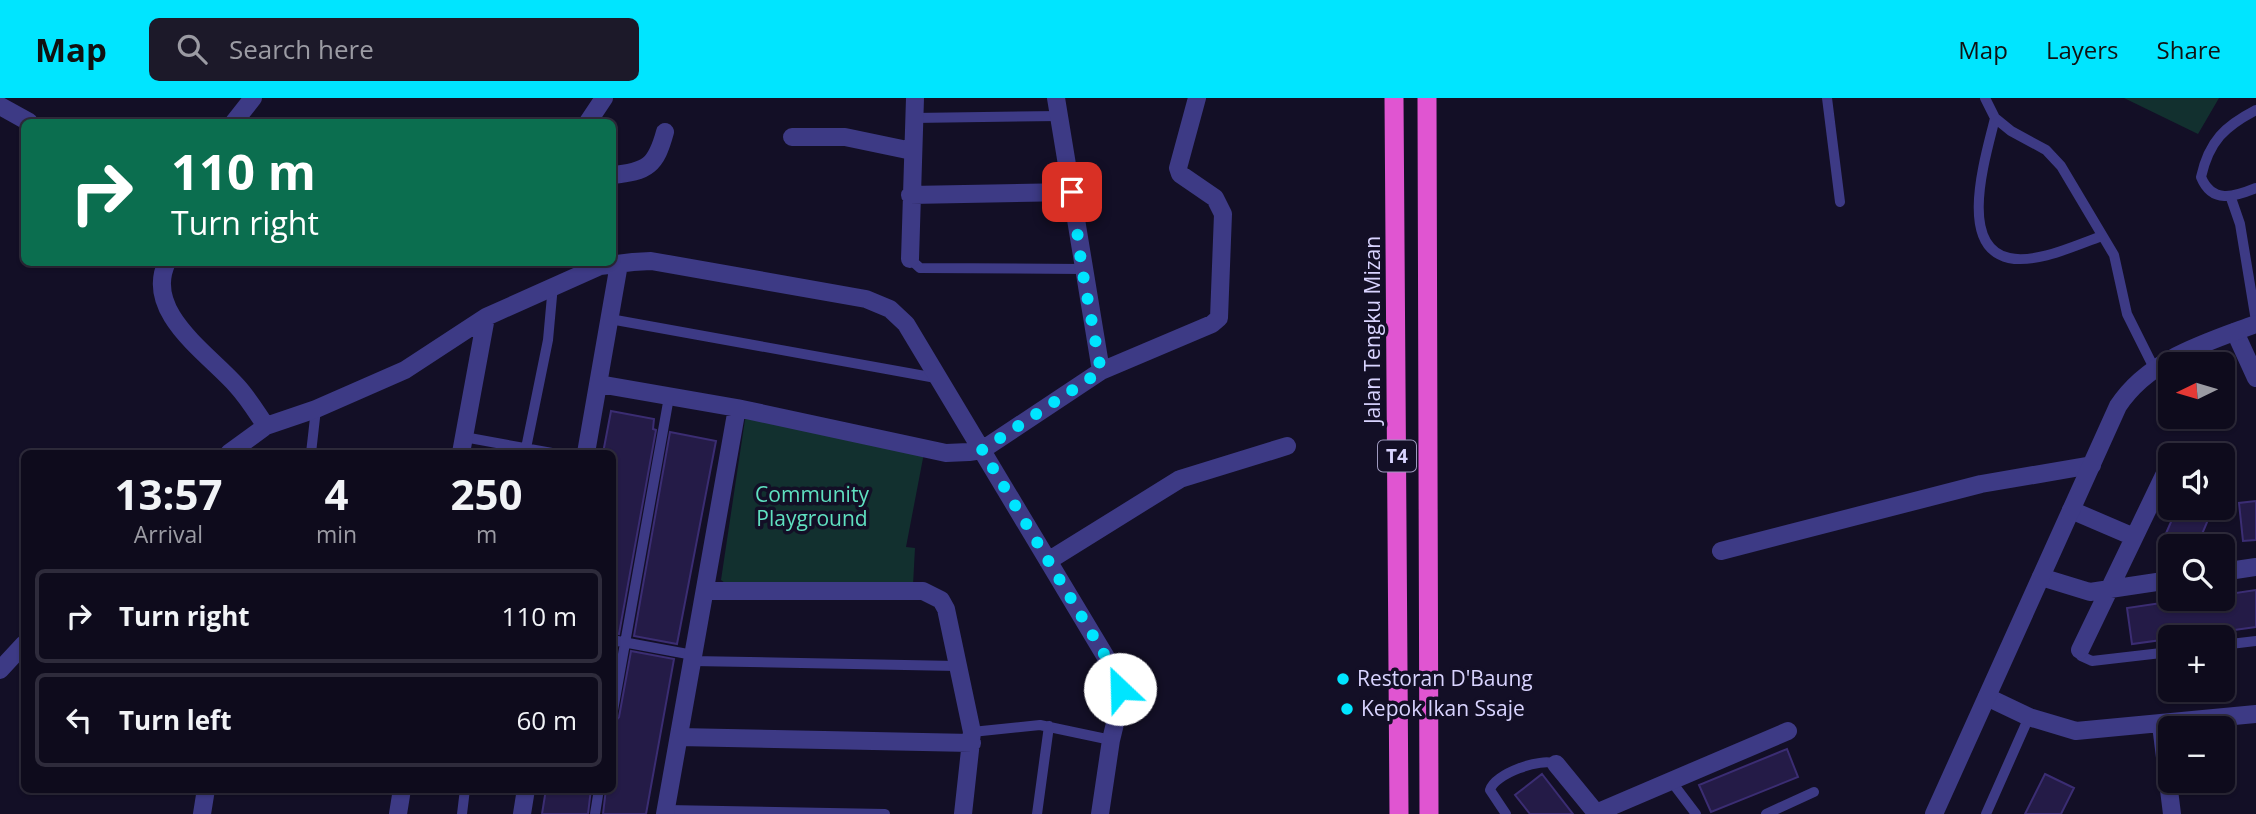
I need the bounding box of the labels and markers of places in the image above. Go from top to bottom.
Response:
pin [1042,162,1102,222]
place label: Restoran D'Baung [1357,664,1533,692]
marker: Restoran D'Baung [1335,671,1351,687]
place label: Kepok Ikan Ssaje [1361,694,1525,722]
marker: Kepok Ikan Ssaje [1339,701,1355,717]

